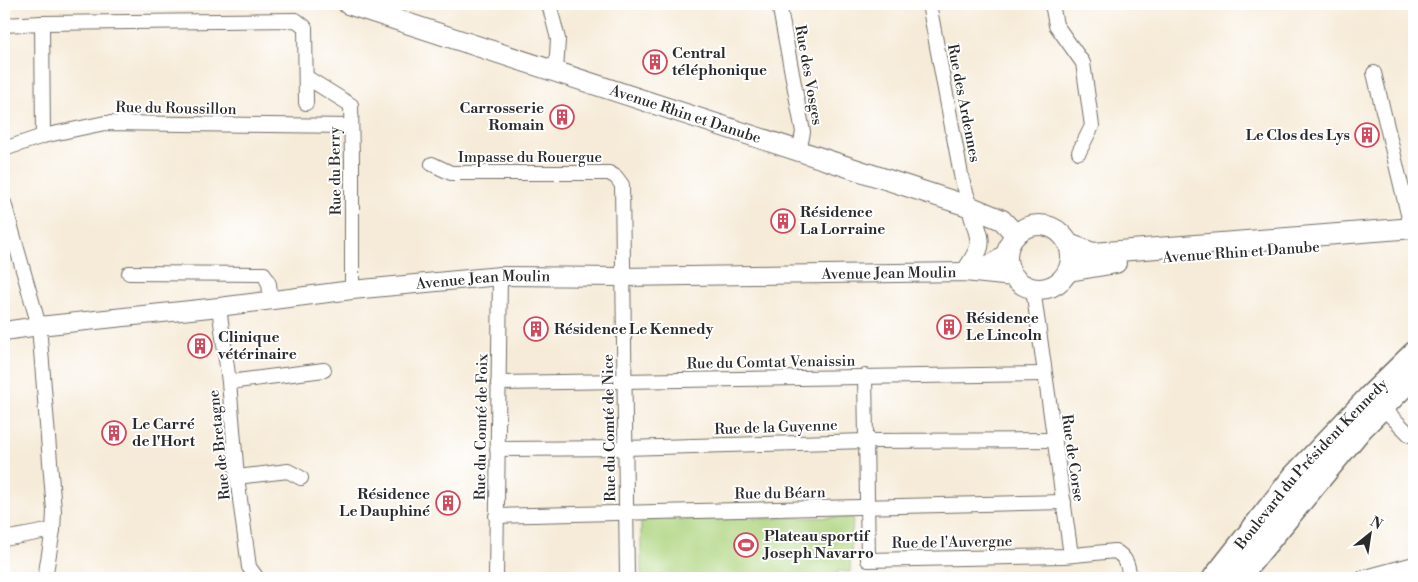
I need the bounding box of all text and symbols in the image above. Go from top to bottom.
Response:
street label: Rue des Vosges [790,23,827,127]
street label: Rue des Ardennes [943,42,984,164]
place label: Central téléphonique [672,44,767,80]
building icon: Central téléphonique [642,49,668,75]
street label: Avenue Rhin et Danube [606,81,763,148]
street label: Rue du Roussillon [115,98,237,119]
place label: Carrosserie Romain [459,99,545,135]
building icon: Carrosserie Romain [549,104,575,130]
building icon: Le Clos des Lys [1354,122,1380,148]
street label: Rue du Berry [325,126,346,216]
place label: Le Clos des Lys [1246,126,1350,145]
street label: Impasse du Rouergue [458,148,602,167]
place label: Résidence La Lorraine [800,203,885,239]
building icon: Résidence La Lorraine [770,208,796,234]
street label: Avenue Rhin et Danube [1161,238,1320,268]
street label: Avenue Jean Moulin [820,263,956,284]
street label: Avenue Jean Moulin [414,267,550,294]
place label: Résidence Le Lincoln [966,309,1042,345]
building icon: Résidence Le Lincoln [936,314,962,340]
building icon: Résidence Le Kennedy [523,316,549,342]
place label: Résidence Le Kennedy [554,320,714,339]
place label: Clinique vétérinaire [217,328,297,364]
building icon: Clinique vétérinaire [187,333,213,359]
street label: Rue du Comtat Venaissin [687,352,856,373]
street label: Rue du Comté de Foix [471,353,492,500]
street label: Rue du Comté de Nice [599,354,620,502]
street label: Boulevard du Président Kennedy [1230,374,1393,554]
street label: Rue de Bretagne [204,389,235,501]
street label: Rue de Corse [1057,413,1088,503]
place label: Le Carré de l'Hort [132,415,196,451]
street label: Rue de la Guyenne [714,416,838,439]
building icon: Le Carré de l'Hort [101,420,127,446]
street label: Rue du Béarn [734,483,826,504]
place label: Résidence Le Dauphiné [339,485,430,521]
building icon: Résidence Le Dauphiné [435,490,461,516]
north arrow [1346,510,1396,560]
text: N [1367,513,1385,534]
place label: Plateau sportif Joseph Navarro [762,527,874,563]
sports icon: Plateau sportif Joseph Navarro [733,532,759,558]
street label: Rue de l'Auvergne [891,532,1013,553]

